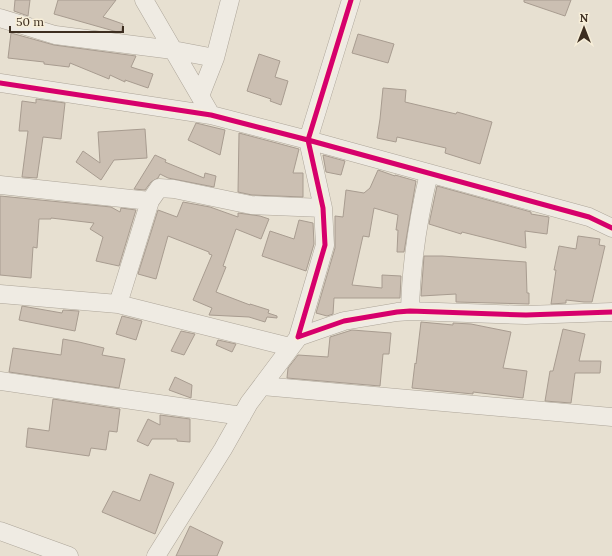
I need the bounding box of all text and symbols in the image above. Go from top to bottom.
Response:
scale bar [10,8,123,34]
north arrow [564,8,604,48]
text: N [580,11,589,25]
text: 50 m [16,14,44,29]

